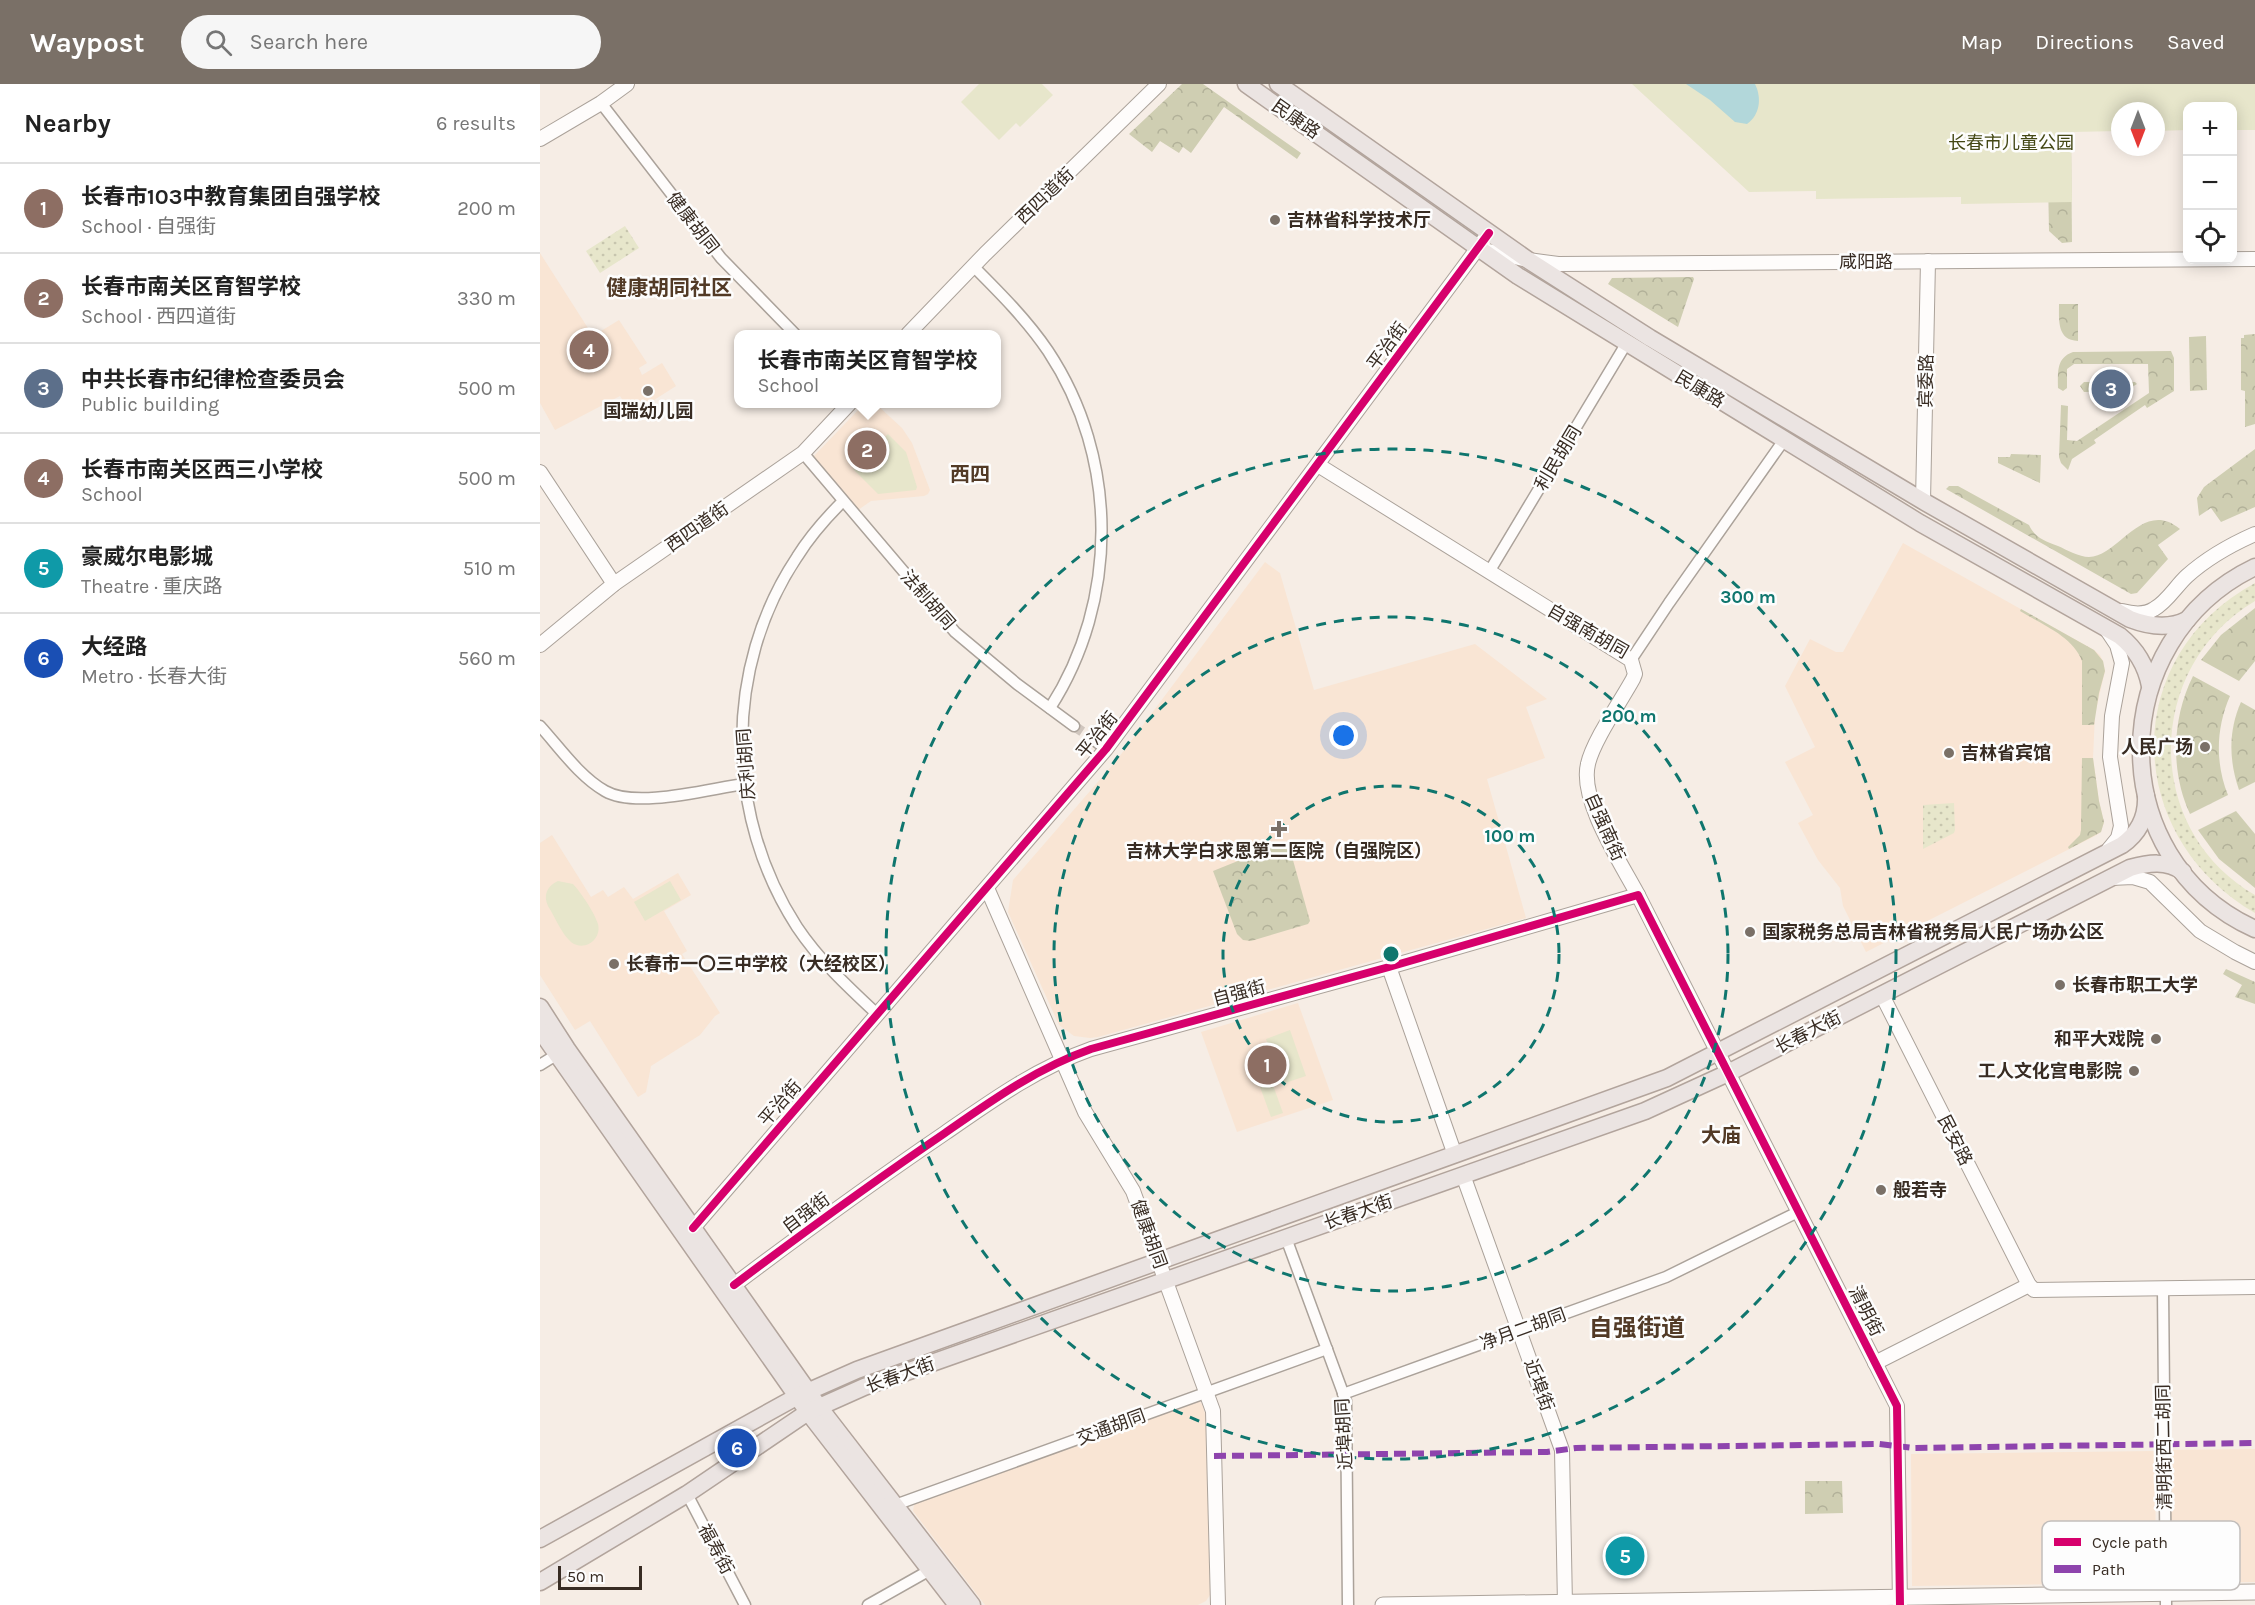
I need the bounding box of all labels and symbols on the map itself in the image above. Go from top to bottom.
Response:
street label: 民康路 [1268,95,1324,143]
north arrow [2111,102,2165,156]
park label: 长春市儿童公园 [1948,132,2074,154]
street label: 西四道街 [1011,163,1079,229]
street label: 健康胡同 [662,188,724,258]
place label: 吉林省科学技术厅 [1287,209,1431,231]
marker: 吉林省科学技术厅 [1268,213,1282,227]
street label: 咸阳路 [1839,251,1893,273]
district label: 健康胡同社区 [606,276,732,300]
street label: 平治街 [1362,318,1412,374]
pin: 4 [569,328,608,372]
street label: 宾委路 [1915,354,1937,408]
street label: 民康路 [1671,366,1729,412]
pin: 3 [2092,366,2130,412]
marker: 国瑞幼儿园 [641,384,655,398]
place label: 国瑞幼儿园 [603,400,693,422]
street label: 利民胡同 [1530,421,1586,495]
pin: 2 [848,428,886,472]
district label: 西四 [950,463,990,486]
street label: 西四道街 [661,497,733,557]
street label: 法制胡同 [896,566,960,634]
text: 300 m [1720,586,1776,608]
street label: 自强南胡同 [1544,599,1632,663]
text: 200 m [1601,705,1657,727]
street label: 平治街 [1071,707,1123,763]
your location [1329,721,1358,750]
street label: 庆利胡同 [733,727,759,801]
place label: 人民广场 [2121,736,2193,758]
marker: 人民广场 [2198,740,2212,754]
place label: 吉林省宾馆 [1961,742,2051,764]
marker: 吉林省宾馆 [1942,746,1956,760]
street label: 自强南街 [1580,790,1630,864]
marker: 吉林大学白求恩第二医院（自强院区） [1270,820,1288,838]
text: 100 m [1485,825,1535,847]
place label: 吉林大学白求恩第二医院（自强院区） [1126,840,1432,862]
place label: 国家税务总局吉林省税务局人民广场办公区 [1762,921,2104,943]
marker: 国家税务总局吉林省税务局人民广场办公区 [1743,925,1757,939]
centre of rings [1381,944,1401,964]
place label: 长春市一〇三中学校（大经校区） [626,953,896,975]
marker: 长春市一〇三中学校（大经校区） [607,957,621,971]
place label: 长春市职工大学 [2072,974,2198,996]
street label: 自强街 [1210,975,1268,1011]
marker: 长春市职工大学 [2053,978,2067,992]
street label: 长春大街 [1771,1006,1845,1058]
place label: 和平大戏院 [2054,1028,2144,1050]
marker: 和平大戏院 [2149,1032,2163,1046]
pin: 1 [1248,1042,1286,1088]
place label: 工人文化宫电影院 [1978,1060,2122,1082]
marker: 工人文化宫电影院 [2127,1064,2141,1078]
street label: 平治街 [754,1075,806,1131]
street label: 民安路 [1933,1111,1977,1169]
district label: 大庙 [1701,1124,1741,1147]
place label: 般若寺 [1893,1179,1947,1201]
marker: 般若寺 [1874,1183,1888,1197]
street label: 自强街 [778,1188,834,1238]
street label: 长春大街 [1320,1190,1396,1234]
street label: 健康胡同 [1126,1196,1172,1272]
street label: 清明街 [1844,1282,1888,1340]
street label: 净月二胡同 [1477,1303,1569,1355]
district label: 自强街道 [1589,1314,1685,1342]
street label: 长春大街 [862,1352,938,1398]
street label: 近埠街 [1519,1356,1559,1414]
street label: 清明街西二胡同 [2152,1384,2176,1510]
street label: 近埠胡同 [1331,1397,1357,1471]
street label: 交通胡同 [1073,1404,1149,1450]
pin: 6 [718,1426,756,1470]
street label: 福寿街 [694,1520,738,1578]
legend [2042,1521,2240,1590]
text: Cycle path [2092,1533,2168,1552]
pin: 5 [1606,1534,1644,1578]
text: Path [2092,1560,2125,1579]
scale bar [558,1563,642,1590]

